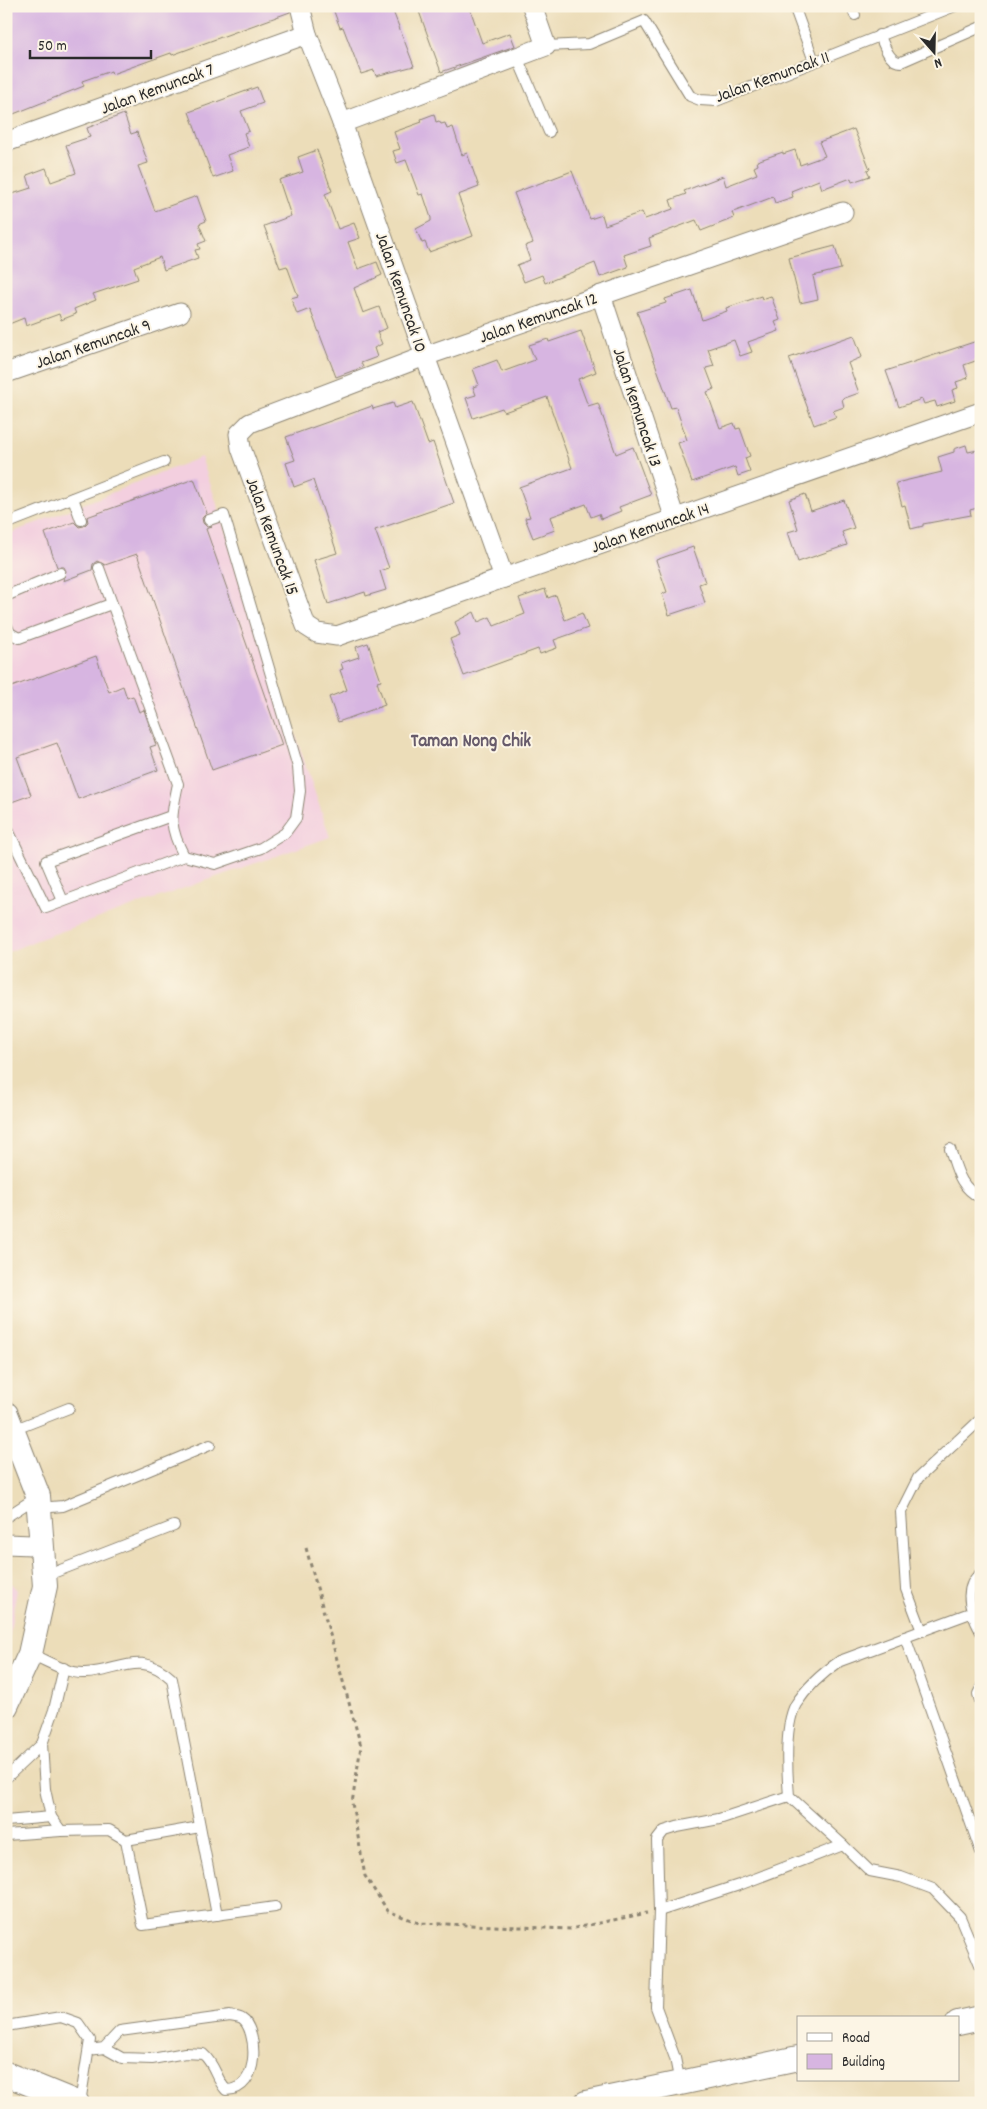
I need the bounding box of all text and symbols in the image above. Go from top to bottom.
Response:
scale bar [30,28,151,60]
north arrow [910,28,960,78]
text: 50 m [38,36,67,58]
street label: Jalan Kemuncak 11 [712,46,833,111]
text: N [931,52,944,73]
street label: Jalan Kemuncak 7 [98,58,218,122]
street label: Jalan Kemuncak 10 [367,229,432,356]
street label: Jalan Kemuncak 12 [476,287,601,351]
street label: Jalan Kemuncak 9 [33,314,155,377]
street label: Jalan Kemuncak 13 [605,345,667,471]
street label: Jalan Kemuncak 15 [238,474,304,600]
street label: Jalan Kemuncak 14 [588,497,713,561]
district label: Taman Nong Chik [411,729,531,756]
legend [797,2016,960,2082]
text: Road [842,2028,870,2050]
text: Building [842,2052,885,2074]

